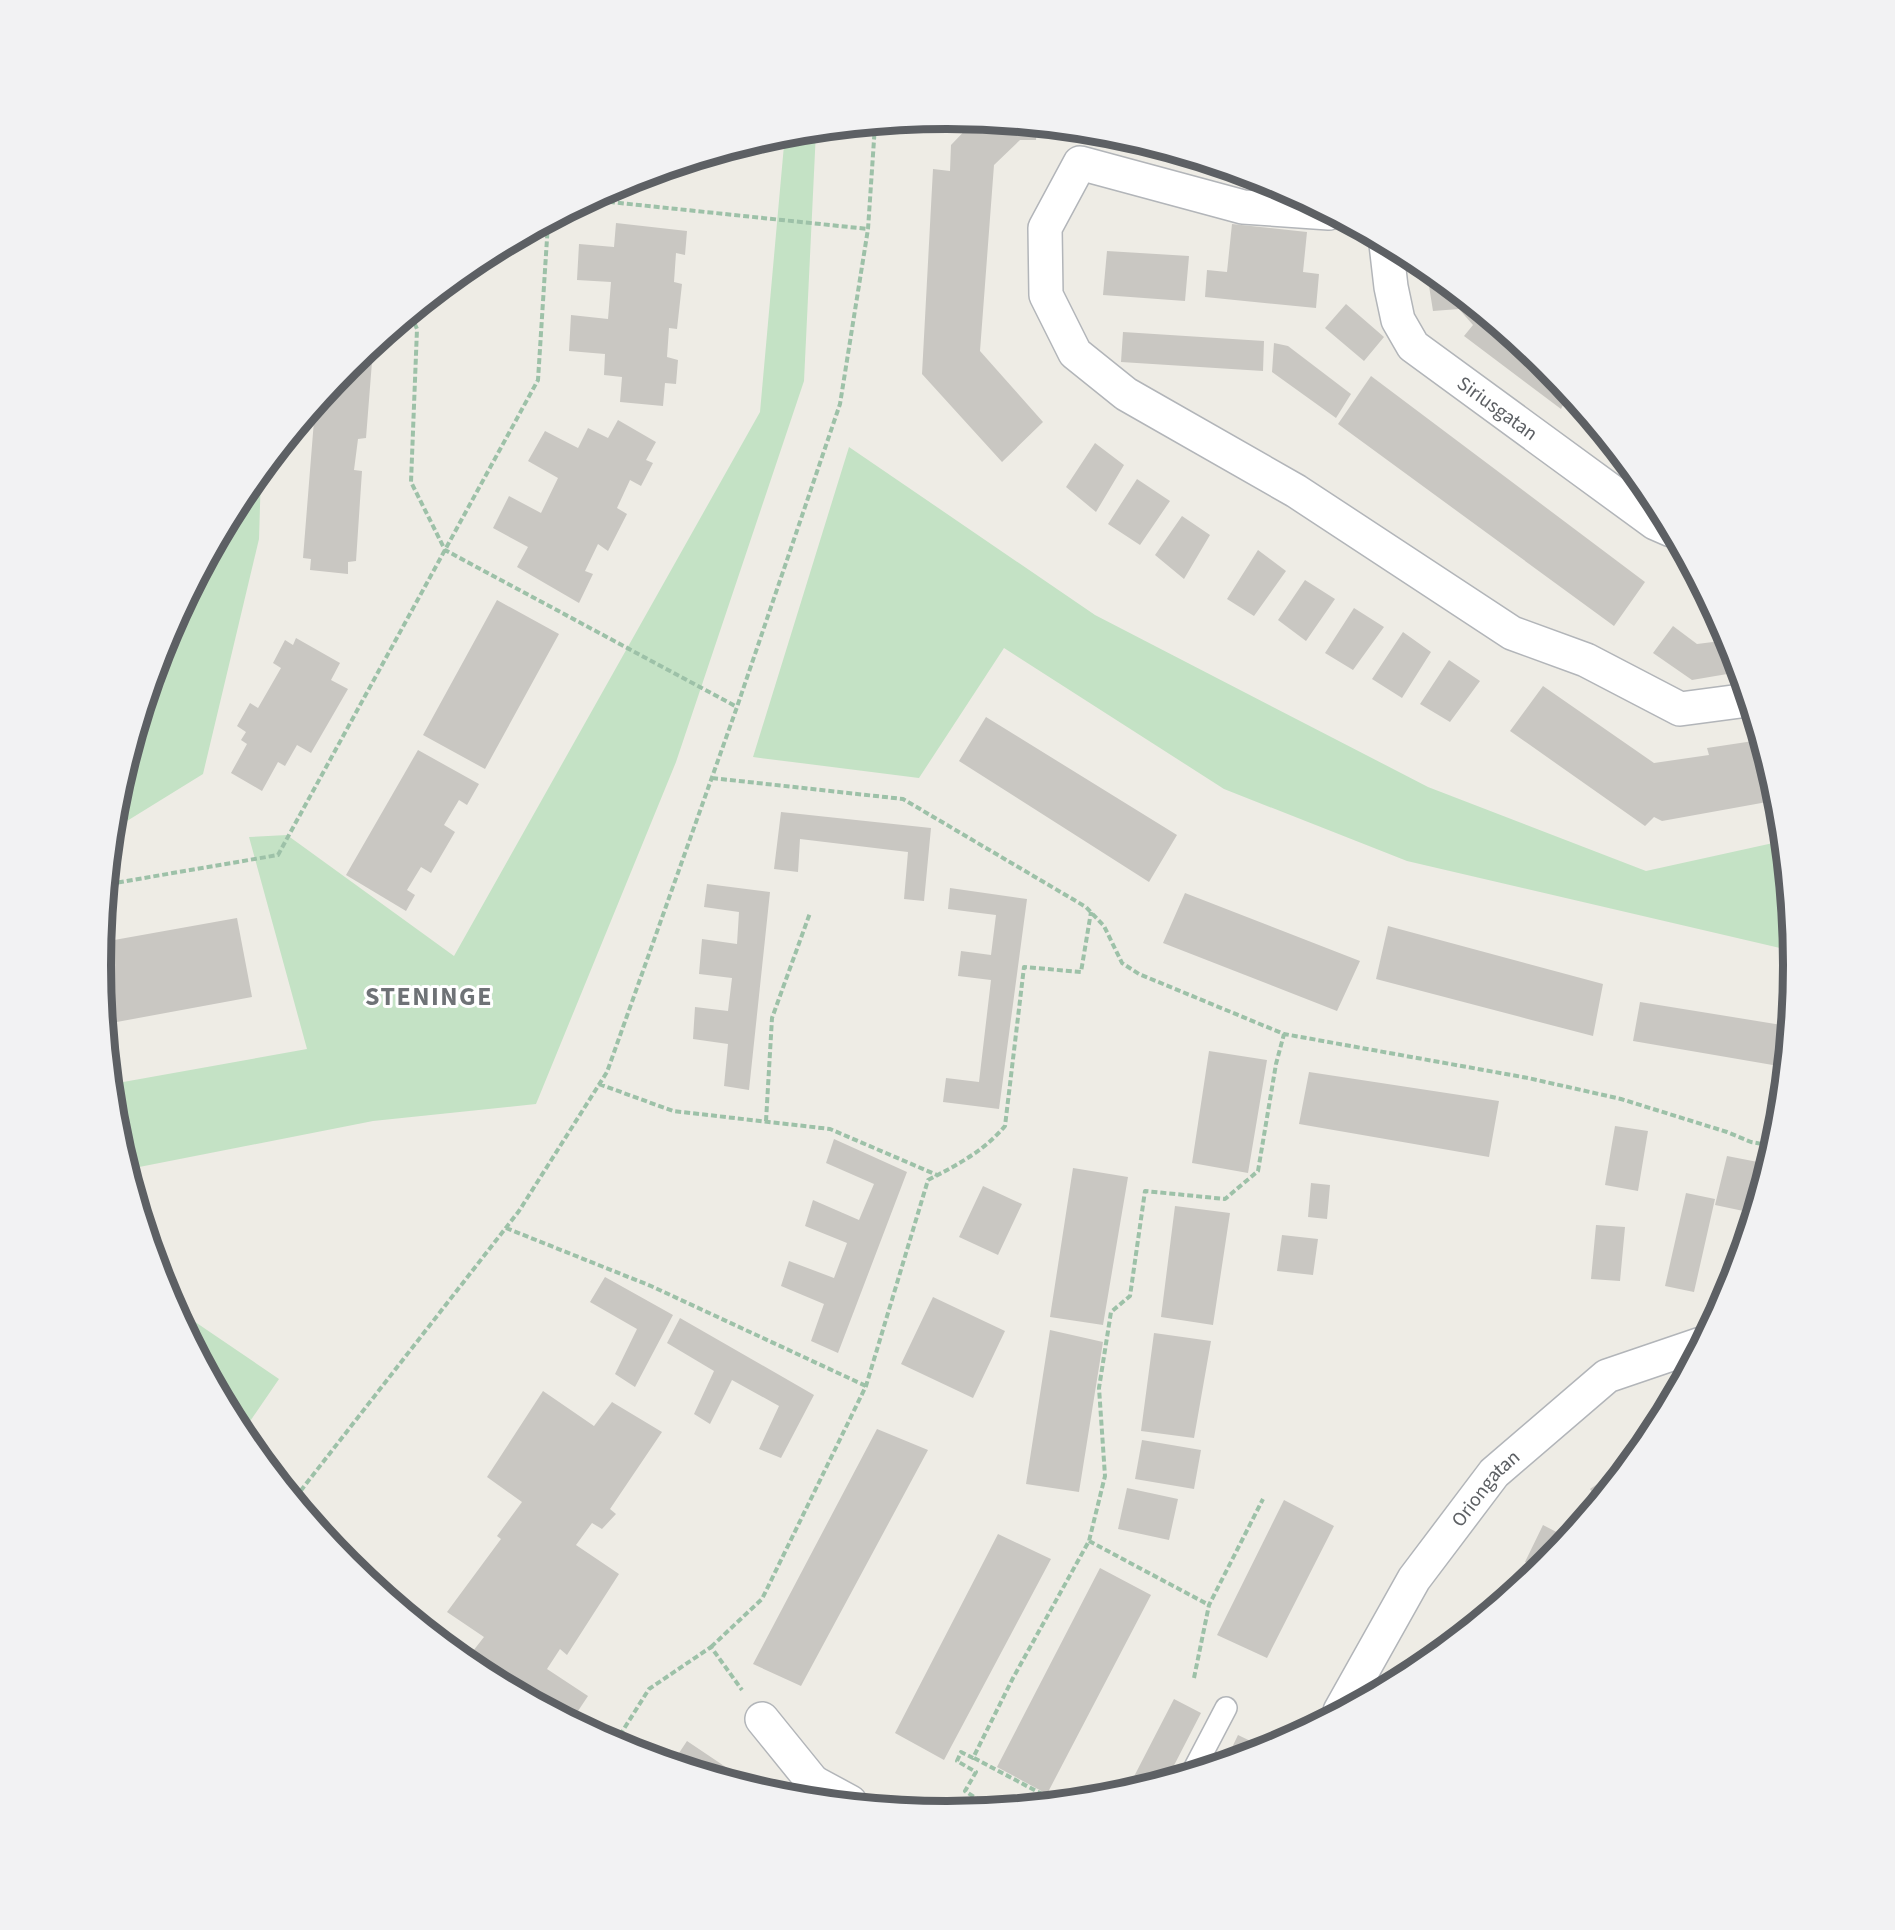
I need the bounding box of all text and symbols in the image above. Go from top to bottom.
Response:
street label: Siriusgatan [1451,370,1543,448]
district label: STENINGE [365,978,493,1015]
street label: Oriongatan [1445,1444,1526,1533]

